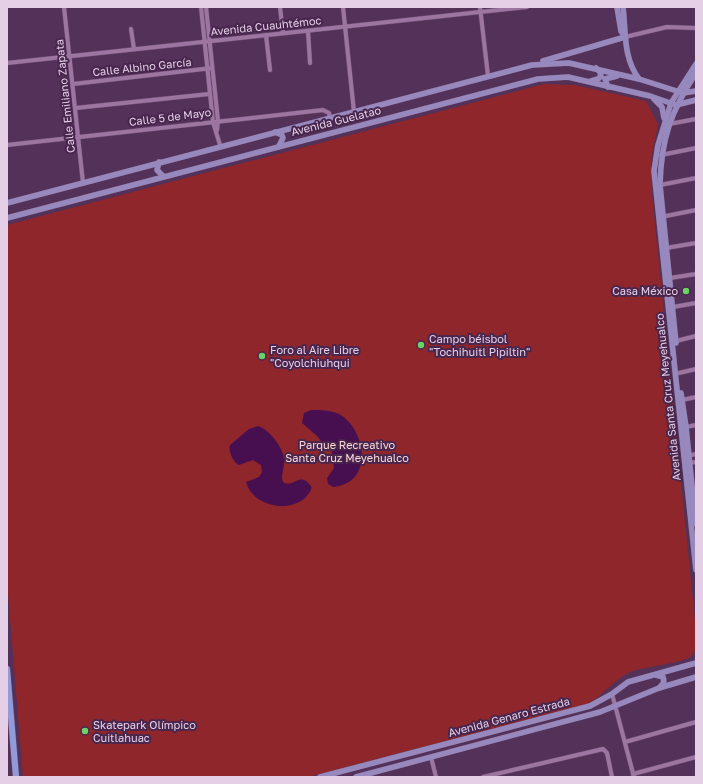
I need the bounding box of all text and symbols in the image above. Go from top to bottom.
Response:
street label: Avenida Cuauhtémoc [210,13,322,38]
street label: Calle Emiliano Zapata [52,39,77,154]
street label: Calle Albino García [92,55,192,78]
street label: Avenida Guelatao [290,103,383,138]
street label: Calle 5 de Mayo [128,105,212,128]
place label: Casa México [612,284,678,297]
marker: Casa México [681,286,691,296]
street label: Avenida Santa Cruz Meyehualco [652,312,683,481]
place label: Campo béisbol "Tochihuitl Pipiltin" [429,332,530,358]
marker: Campo béisbol "Tochihuitl Pipiltin" [416,340,426,350]
place label: Foro al Aire Libre "Coyolchiuhqui [270,343,359,369]
marker: Foro al Aire Libre "Coyolchiuhqui [257,351,267,361]
park label: Parque Recreativo Santa Cruz Meyehualco [285,438,409,464]
street label: Avenida Genaro Estrada [447,694,571,739]
place label: Skatepark Olímpico Cuitlahuac [93,718,196,744]
marker: Skatepark Olímpico Cuitlahuac [80,726,90,736]

